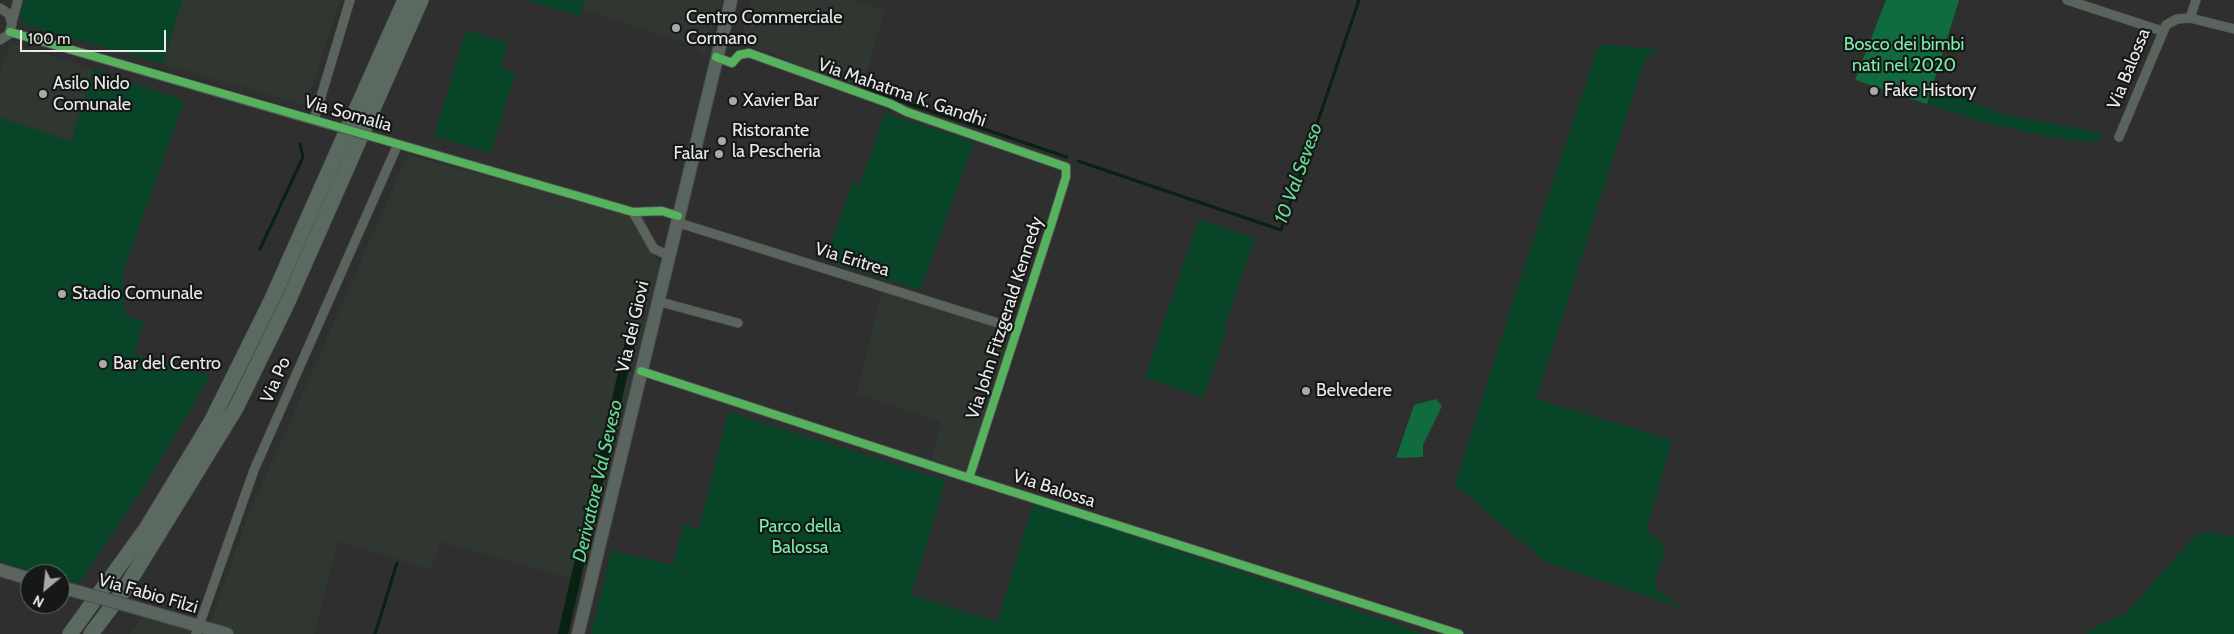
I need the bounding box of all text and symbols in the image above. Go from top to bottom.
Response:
place label: Centro Commerciale Cormano [686,7,842,50]
scale bar [22,20,169,52]
marker: Centro Commerciale Cormano [670,22,682,34]
street label: Via Balossa [2103,25,2155,113]
text: 100 m [28,30,70,48]
park label: Bosco dei bimbi nati nel 2020 [1844,34,1964,76]
street label: Via Mahatma K. Gandhi [815,54,989,132]
place label: Asilo Nido Comunale [53,73,131,116]
place label: Fake History [1884,80,1976,102]
marker: Fake History [1868,85,1880,97]
marker: Asilo Nido Comunale [37,88,49,100]
place label: Xavier Bar [743,90,819,112]
street label: Via Somalia [302,91,394,137]
marker: Xavier Bar [727,95,739,107]
place label: Ristorante la Pescheria [732,120,821,162]
water label: 10 Val Seveso [1270,120,1328,226]
marker: Ristorante la Pescheria [716,135,728,147]
place label: Falar [673,143,709,165]
marker: Falar [713,148,725,160]
street label: Via John Fitzgerald Kennedy [962,214,1048,422]
street label: Via Eritrea [812,238,892,282]
street label: Via dei Giovi [612,279,654,375]
place label: Stadio Comunale [72,283,203,305]
marker: Stadio Comunale [56,288,68,300]
place label: Bar del Centro [113,353,221,375]
street label: Via Po [256,354,296,406]
marker: Bar del Centro [97,358,109,370]
place label: Belvedere [1316,380,1392,402]
marker: Belvedere [1300,385,1312,397]
water label: Derivatore Val Seveso [568,398,628,564]
street label: Via Balossa [1010,466,1098,512]
park label: Parco della Balossa [759,516,841,558]
north arrow [20,564,70,614]
street label: Via Fabio Filzi [96,569,200,619]
text: N [30,591,47,612]

